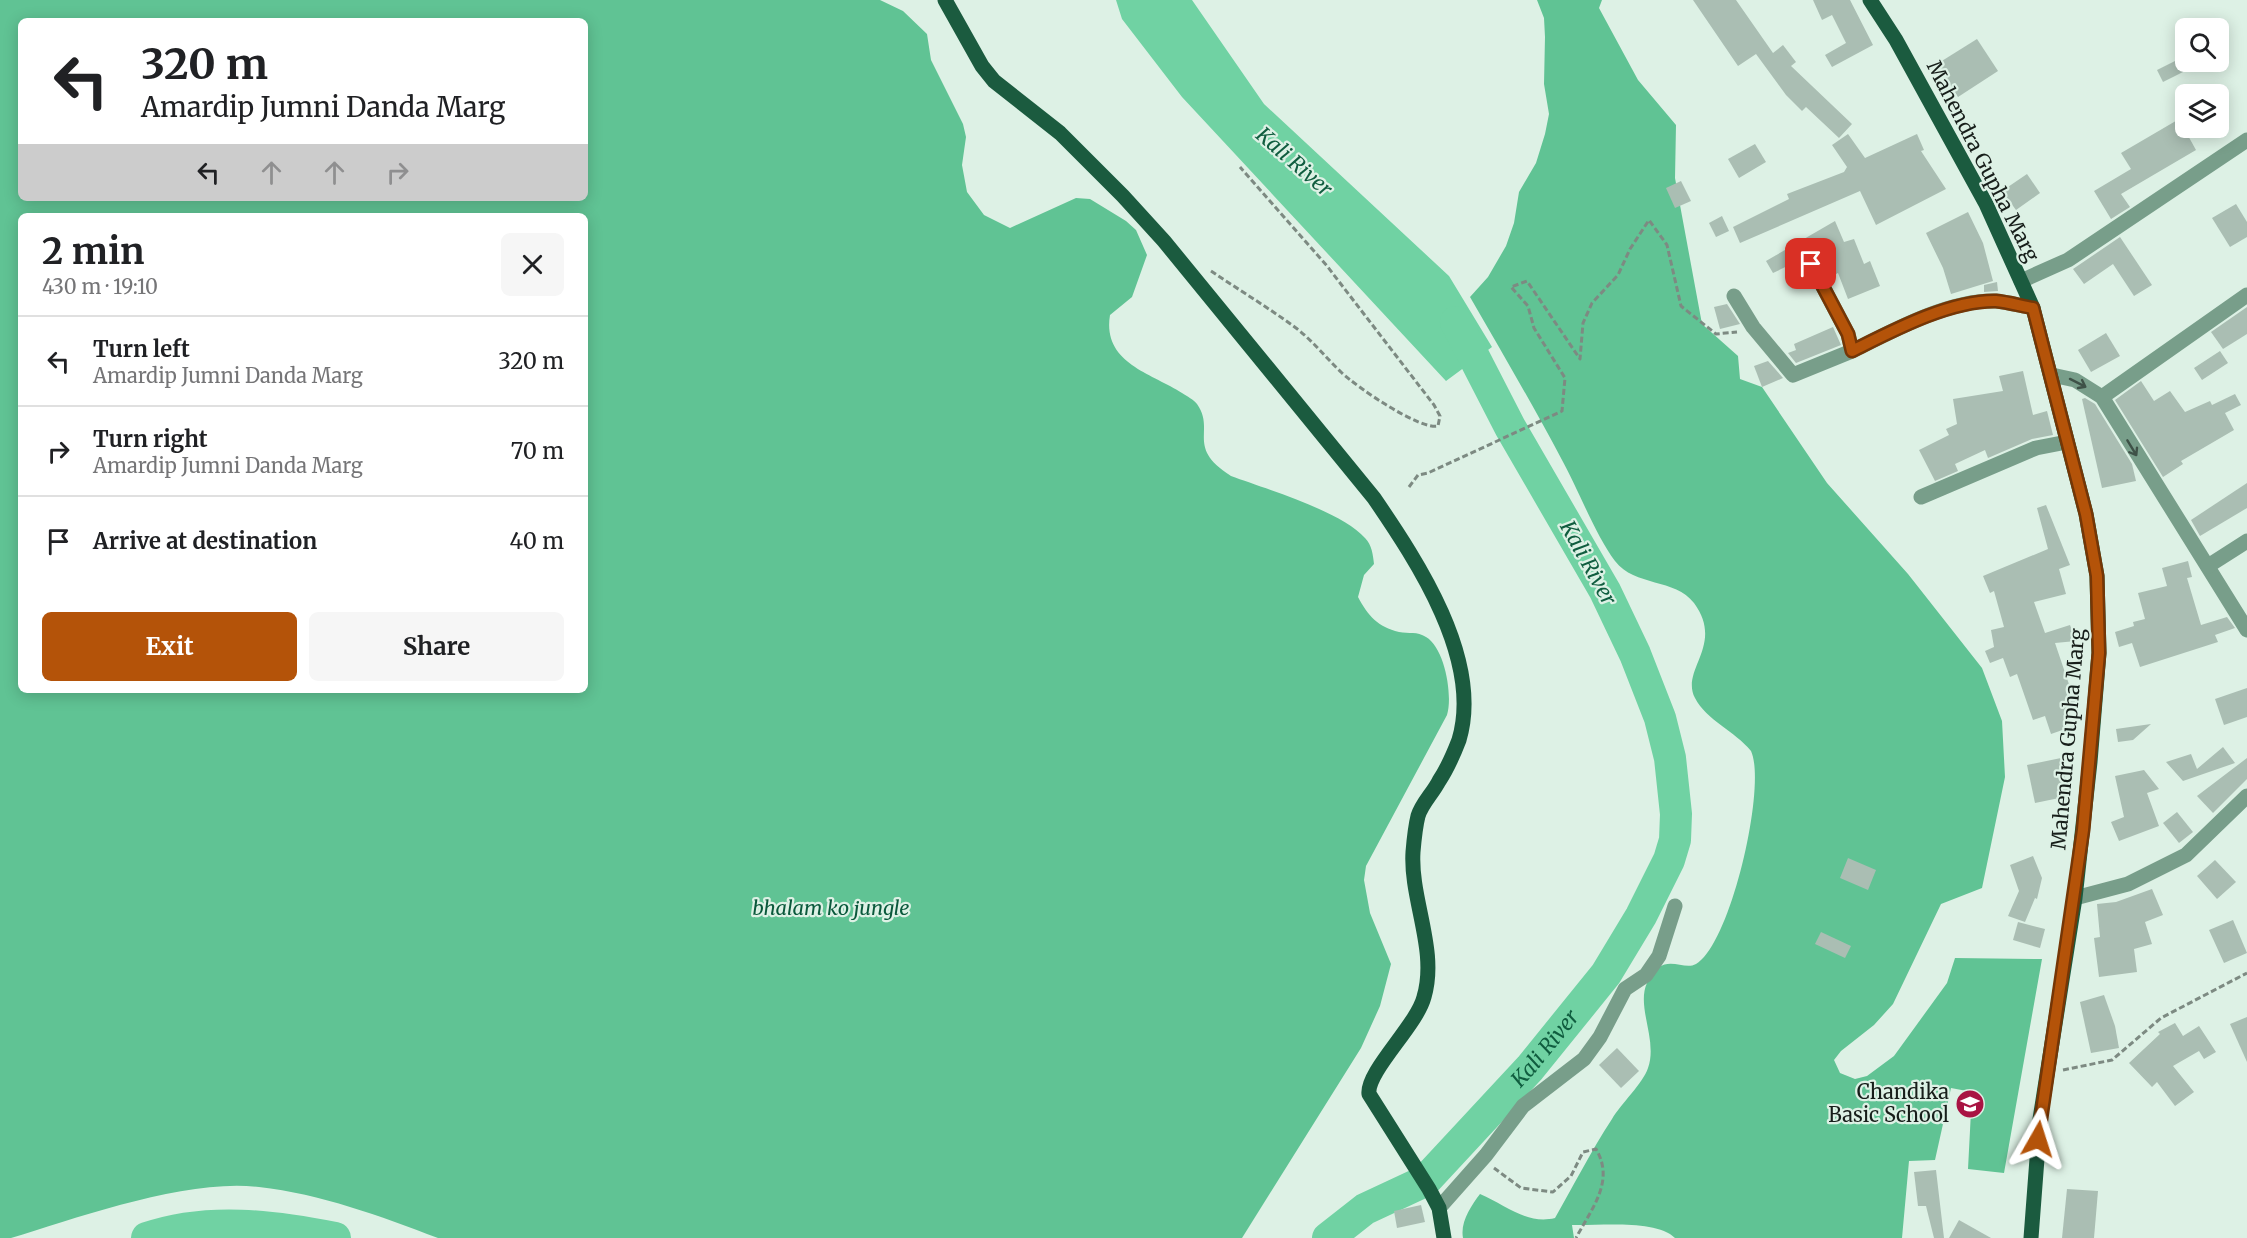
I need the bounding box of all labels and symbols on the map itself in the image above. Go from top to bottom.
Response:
street label: Mahendra Gupha Marg [1922,56,2045,265]
water label: Kali River [1250,121,1338,202]
pin [1785,238,1836,289]
one-way arrow [2069,378,2087,390]
one-way arrow [2127,439,2139,456]
water label: Kali River [1554,515,1623,610]
street label: Mahendra Gupha Marg [2045,627,2090,851]
park label: bhalam ko jungle [752,895,910,920]
water label: Kali River [1504,1004,1585,1093]
place label: Chandika Basic School [1828,1079,1949,1127]
school or university icon: Chandika Basic School [1954,1088,1986,1120]
position arrow [2006,1107,2070,1171]

